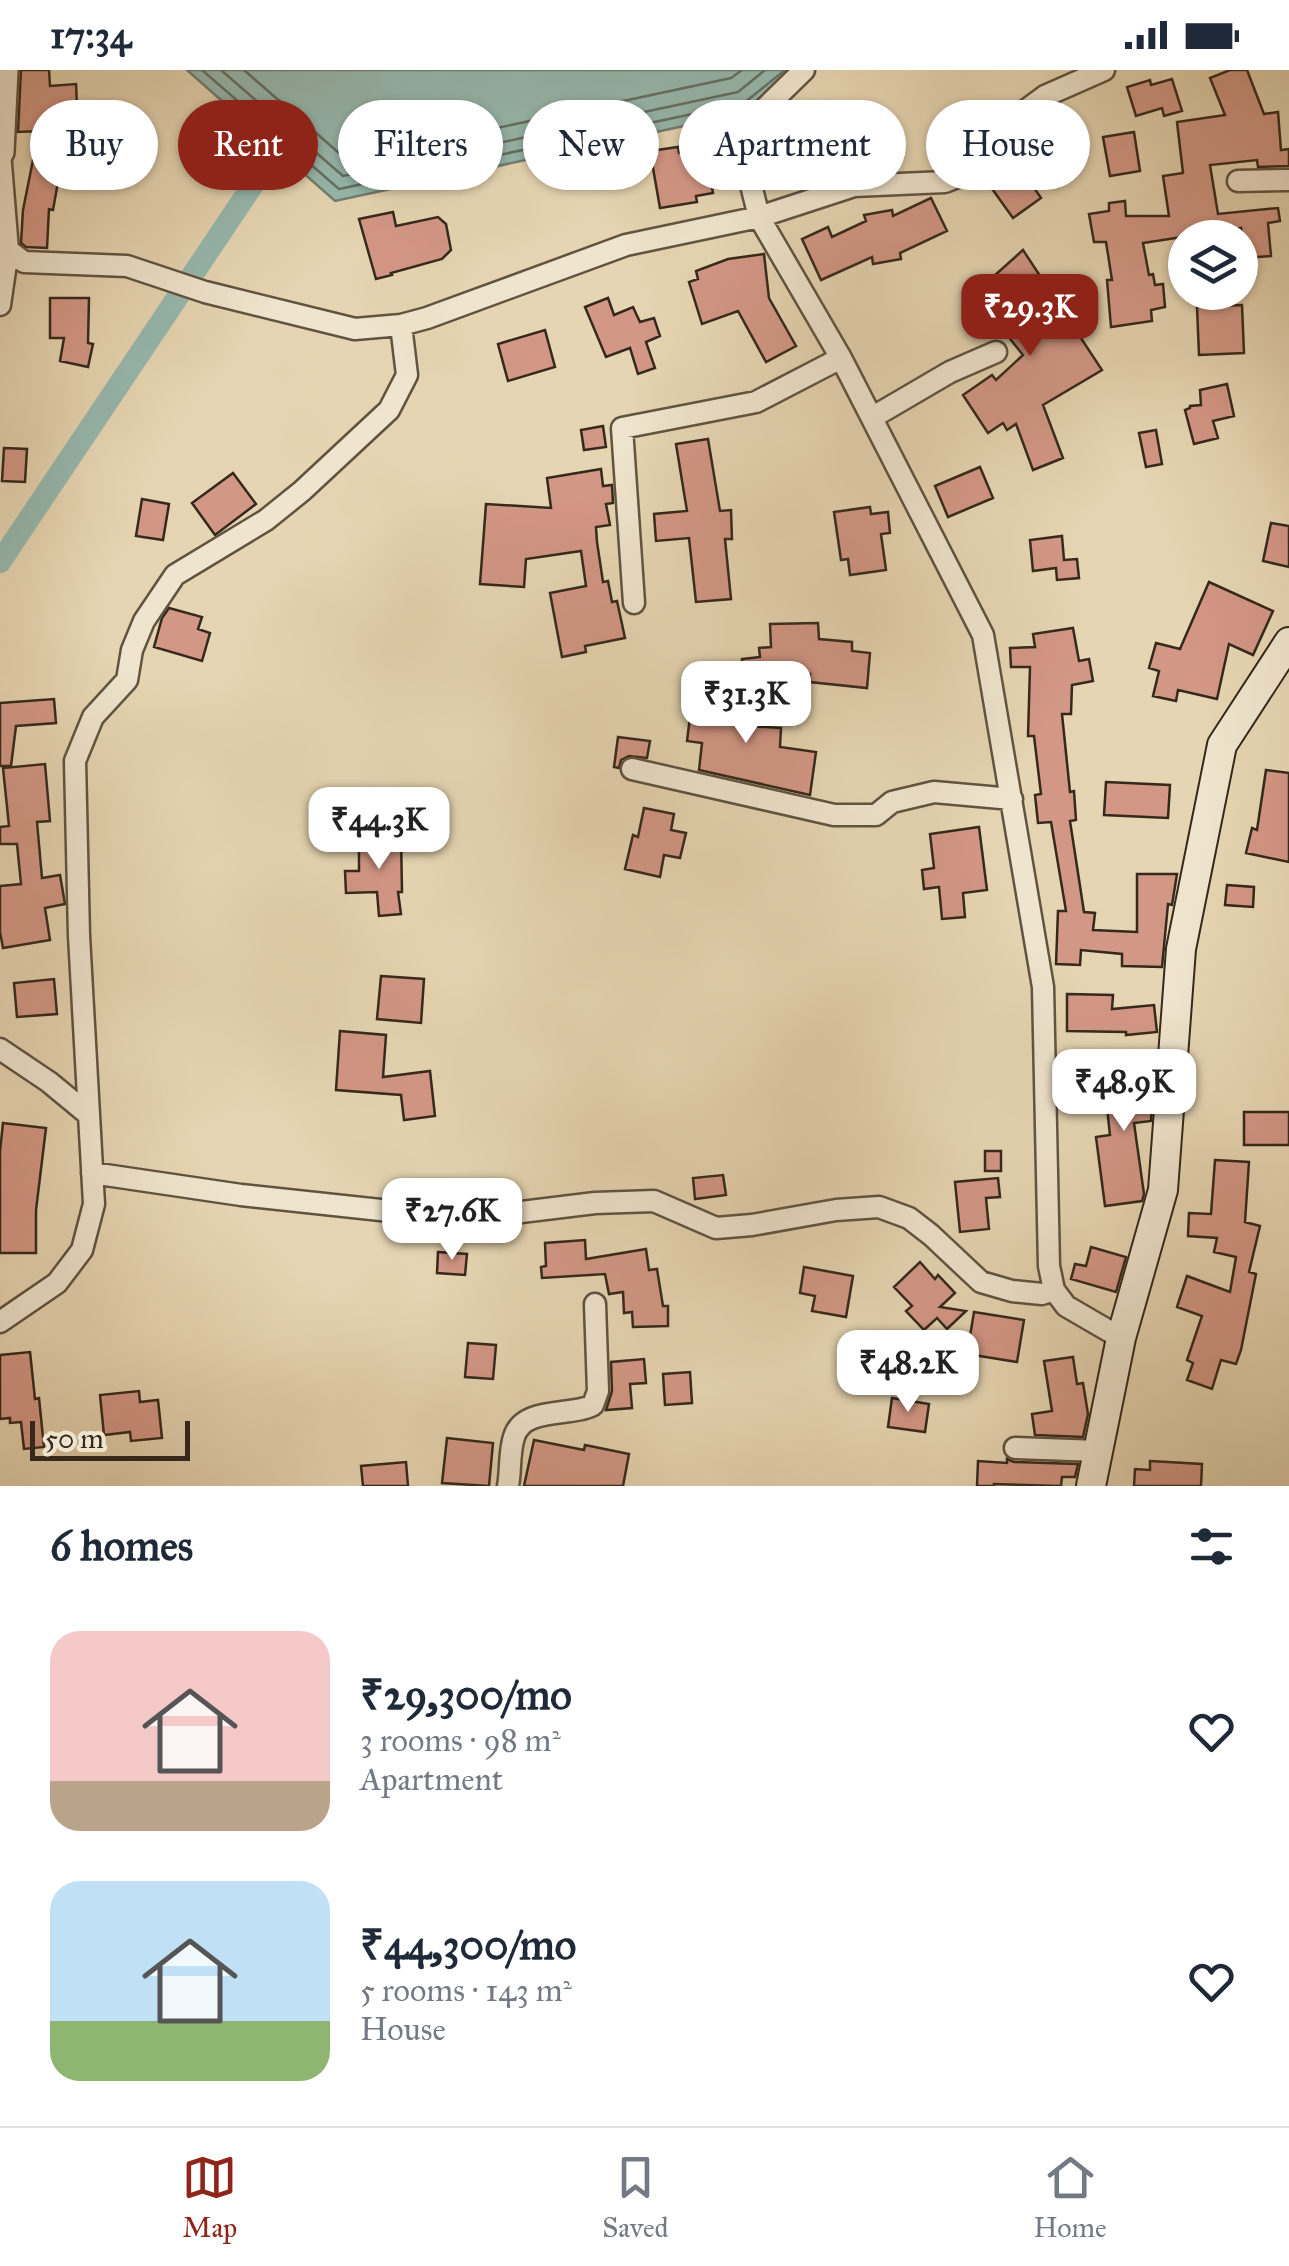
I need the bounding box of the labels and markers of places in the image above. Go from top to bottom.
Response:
pin: ₹29.3K [949,274,1111,359]
pin: ₹31.3K [665,661,827,746]
pin: ₹44.3K [298,787,460,872]
pin: ₹48.9K [1043,1049,1205,1134]
pin: ₹27.6K [371,1178,533,1263]
pin: ₹48.2K [827,1330,989,1415]

